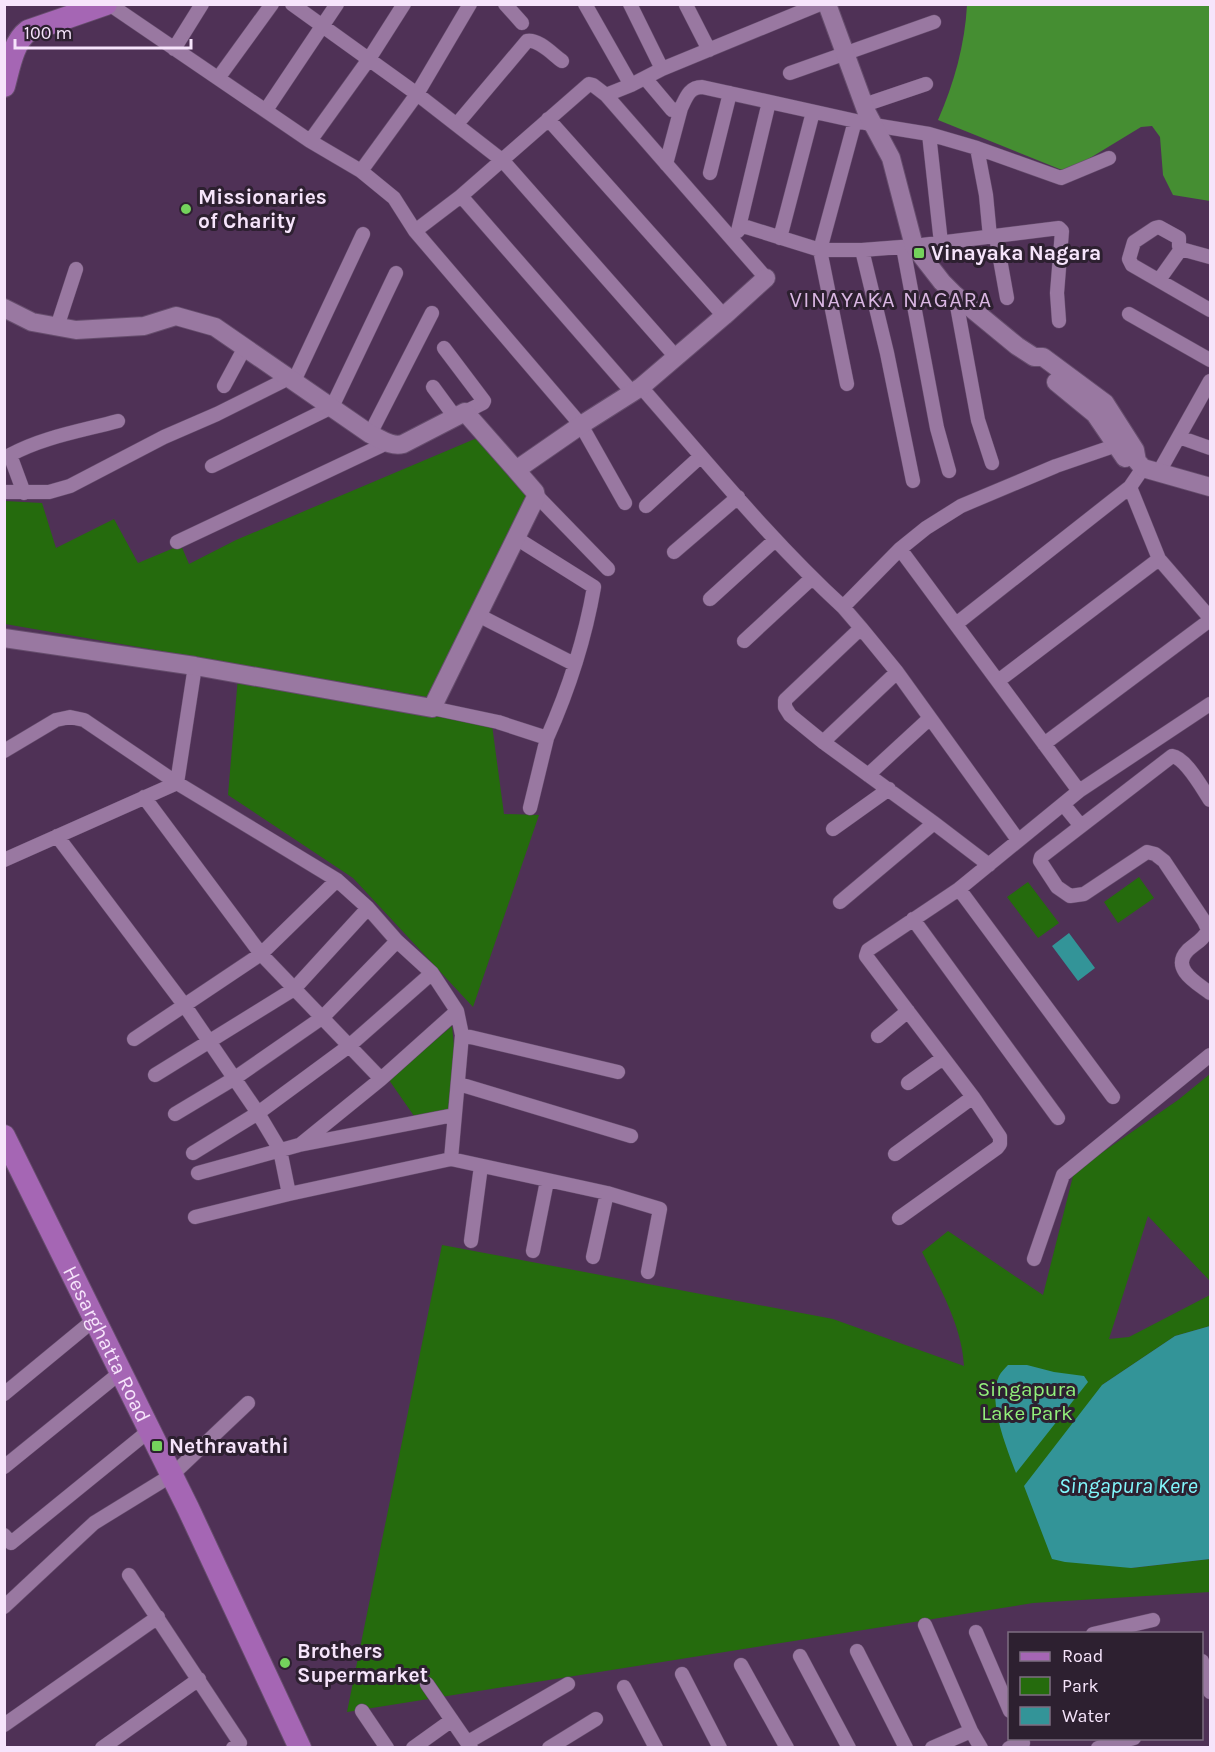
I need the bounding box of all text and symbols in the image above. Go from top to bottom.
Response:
scale bar [15,12,190,50]
text: 100 m [24,22,72,44]
place label: Missionaries of Charity [198,185,327,233]
marker: Missionaries of Charity [179,202,193,216]
place label: Vinayaka Nagara [931,241,1101,265]
marker: Vinayaka Nagara [912,246,926,260]
district label: VINAYAKA NAGARA [789,287,993,313]
street label: Hesarghatta Road [58,1262,156,1426]
park label: Singapura Lake Park [977,1377,1077,1425]
place label: Nethravathi [169,1434,289,1458]
marker: Nethravathi [150,1439,164,1453]
water label: Singapura Kere [1058,1473,1198,1499]
legend [1008,1632,1203,1740]
place label: Brothers Supermarket [297,1639,428,1687]
text: Road [1062,1645,1103,1667]
marker: Brothers Supermarket [278,1656,292,1670]
text: Park [1062,1675,1099,1697]
text: Water [1062,1705,1110,1727]

